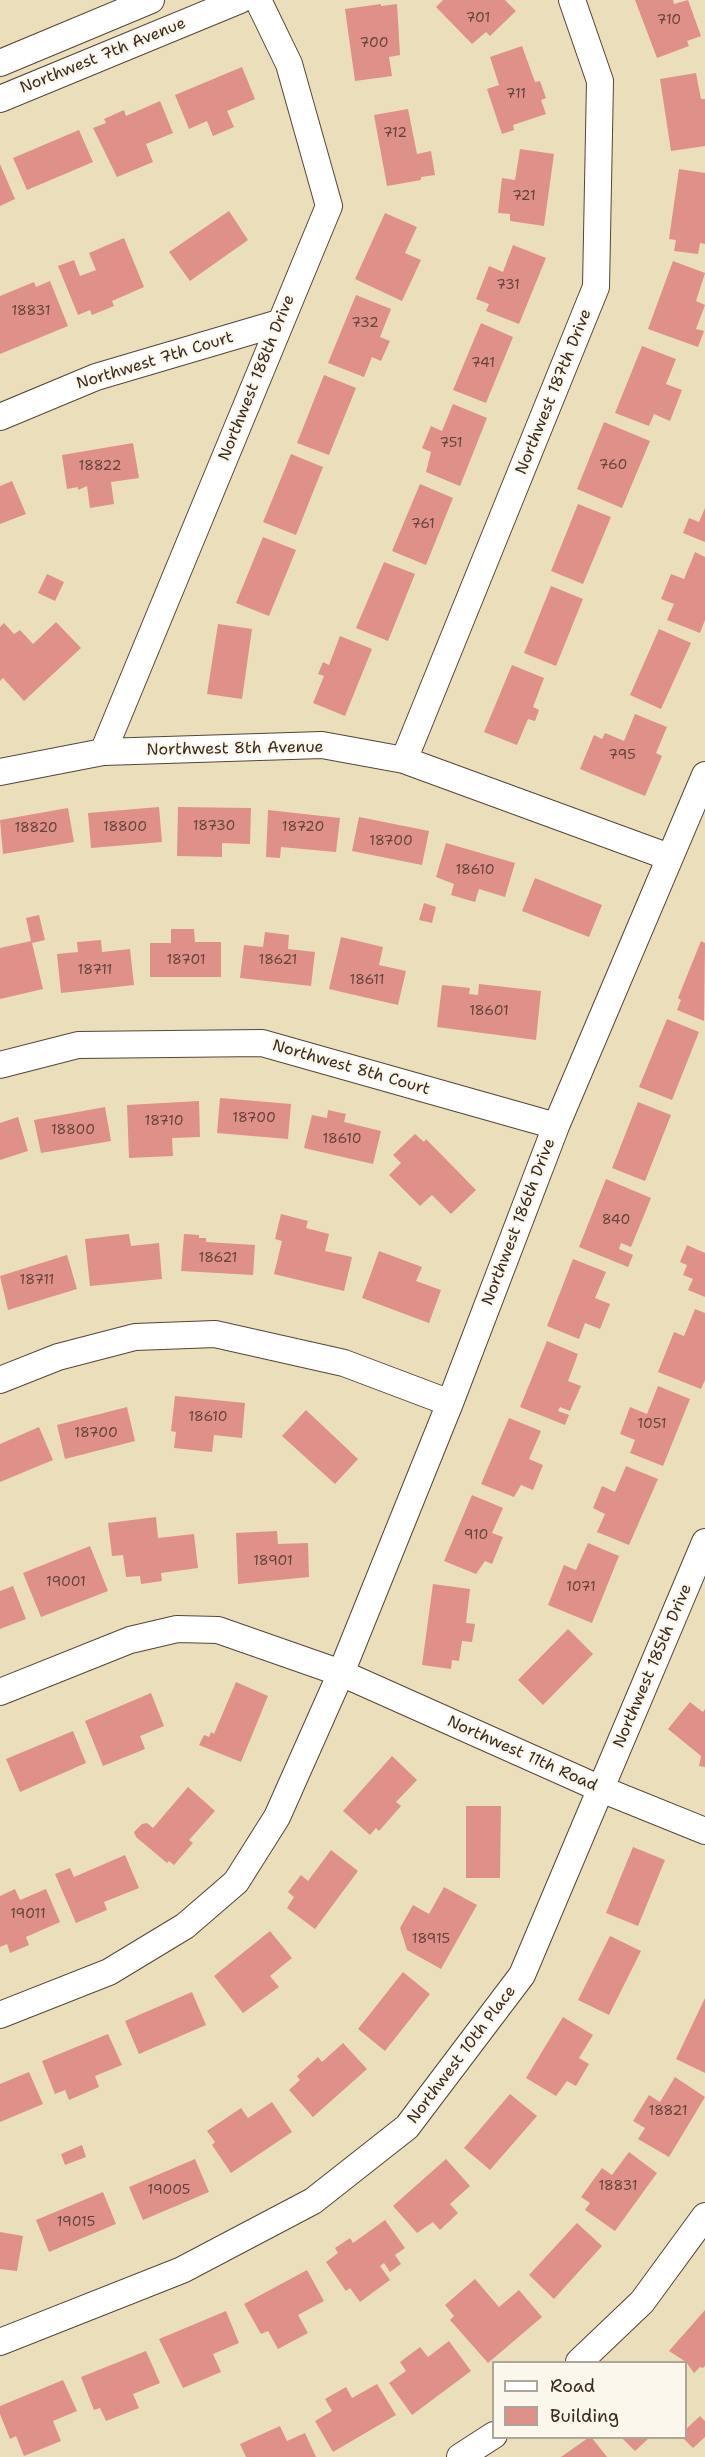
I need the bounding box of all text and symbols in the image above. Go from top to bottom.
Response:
house number: 701 [466,10,490,26]
house number: 710 [657,12,681,28]
street label: Northwest 7th Avenue [17,14,189,98]
house number: 700 [360,35,388,51]
house number: 711 [506,86,526,102]
house number: 712 [383,125,407,141]
house number: 721 [512,188,536,204]
house number: 731 [496,277,520,293]
street label: Northwest 188th Drive [215,292,299,464]
house number: 18831 [11,303,51,319]
street label: Northwest 187th Drive [512,307,596,477]
house number: 732 [351,315,379,331]
street label: Northwest 7th Court [74,328,236,394]
house number: 741 [471,355,495,371]
house number: 751 [439,435,463,451]
house number: 760 [599,457,627,473]
house number: 18822 [79,458,121,474]
house number: 761 [411,516,435,532]
street label: Northwest 8th Avenue [146,738,324,760]
house number: 795 [608,747,636,763]
house number: 18730 [193,818,235,834]
house number: 18800 [103,819,147,835]
house number: 18720 [282,819,324,835]
house number: 18820 [14,820,58,836]
house number: 18700 [369,833,413,849]
house number: 18610 [455,862,495,878]
house number: 18701 [166,952,206,968]
house number: 18621 [259,952,297,968]
house number: 18711 [78,962,112,978]
house number: 18611 [350,972,384,988]
house number: 18601 [469,1003,509,1019]
street label: Northwest 8th Court [270,1036,432,1100]
house number: 18700 [232,1110,276,1126]
house number: 18710 [145,1113,183,1129]
house number: 18800 [51,1122,95,1138]
house number: 18610 [322,1131,362,1147]
street label: Northwest 186th Drive [478,1136,560,1308]
house number: 840 [602,1212,630,1228]
house number: 18621 [199,1250,237,1266]
house number: 18711 [20,1272,54,1288]
house number: 18610 [188,1409,228,1425]
house number: 1051 [638,1416,666,1432]
house number: 18700 [74,1425,118,1441]
house number: 910 [464,1527,488,1543]
house number: 18901 [253,1553,293,1569]
house number: 19001 [46,1574,86,1590]
house number: 1071 [566,1579,596,1595]
street label: Northwest 185th Drive [610,1581,696,1751]
street label: Northwest 11th Road [444,1712,600,1796]
house number: 19011 [10,1906,46,1922]
house number: 18915 [412,1931,450,1947]
street label: Northwest 10th Place [404,1982,520,2128]
house number: 18821 [648,2103,688,2119]
house number: 18831 [598,2178,638,2194]
house number: 19005 [148,2182,190,2198]
house number: 19015 [57,2214,95,2230]
legend [492,2361,687,2439]
text: Road [550,2374,595,2398]
text: Building [550,2404,619,2428]

